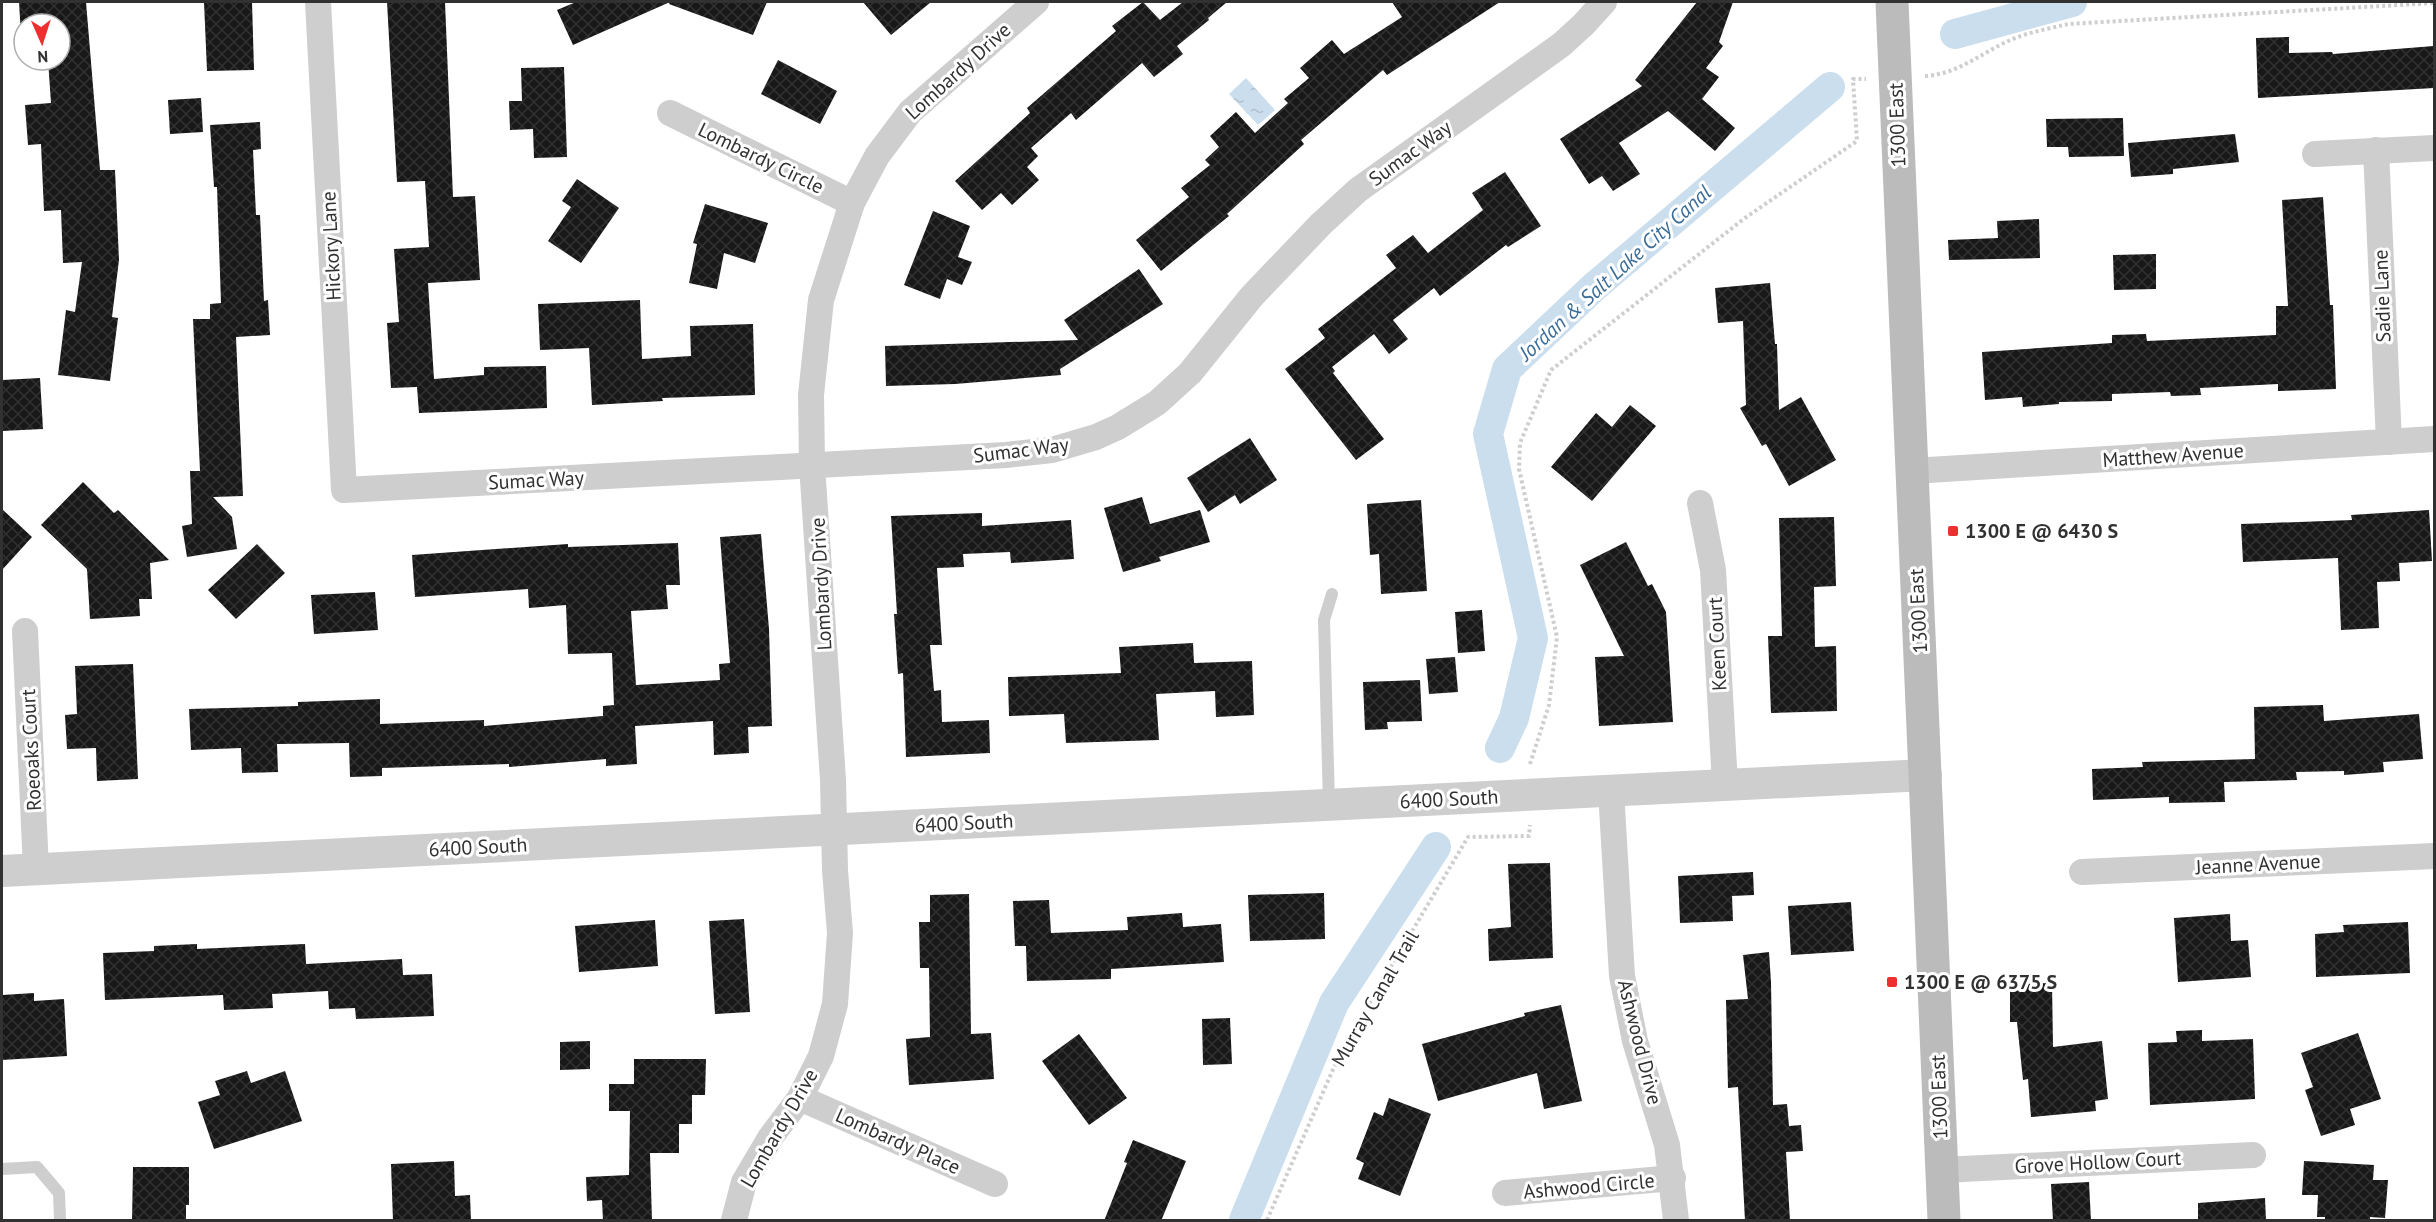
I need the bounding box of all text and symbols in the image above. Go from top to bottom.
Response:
north arrow [12,12,72,72]
street label: Lombardy Drive [900,17,1016,125]
text: N [37,47,49,67]
street label: 1300 East [1883,82,1911,168]
street label: Sumac Way [1364,114,1457,192]
street label: Lombardy Circle [694,116,828,200]
water label: Jordan & Salt Lake City Canal [1511,179,1717,368]
street label: Hickory Lane [315,191,347,301]
street label: Sadie Lane [2367,249,2397,343]
street label: Sumac Way [972,431,1071,469]
street label: Matthew Avenue [2101,437,2245,473]
street label: Sumac Way [487,464,585,495]
street label: Lombardy Drive [805,517,837,651]
place label: 1300 E @ 6430 S [1965,518,2118,544]
marker: 1300 E @ 6430 S [1946,524,1960,538]
street label: 1300 East [1903,568,1933,654]
street label: Keen Court [1702,596,1732,692]
street label: Roeoaks Court [15,688,47,812]
street label: 6400 South [1399,783,1499,815]
street label: 6400 South [914,807,1014,839]
street label: 6400 South [428,831,528,863]
street label: Jeanne Avenue [2194,848,2321,880]
street label: Murray Canal Trail [1325,925,1425,1071]
place label: 1300 E @ 6375 S [1904,969,2057,995]
marker: 1300 E @ 6375 S [1885,975,1899,989]
street label: Ashwood Drive [1612,977,1668,1107]
street label: 1300 East [1925,1054,1953,1140]
street label: Lombardy Drive [734,1064,824,1192]
street label: Lombardy Place [832,1102,964,1180]
street label: Grove Hollow Court [2014,1145,2182,1179]
street label: Ashwood Circle [1522,1167,1656,1205]

